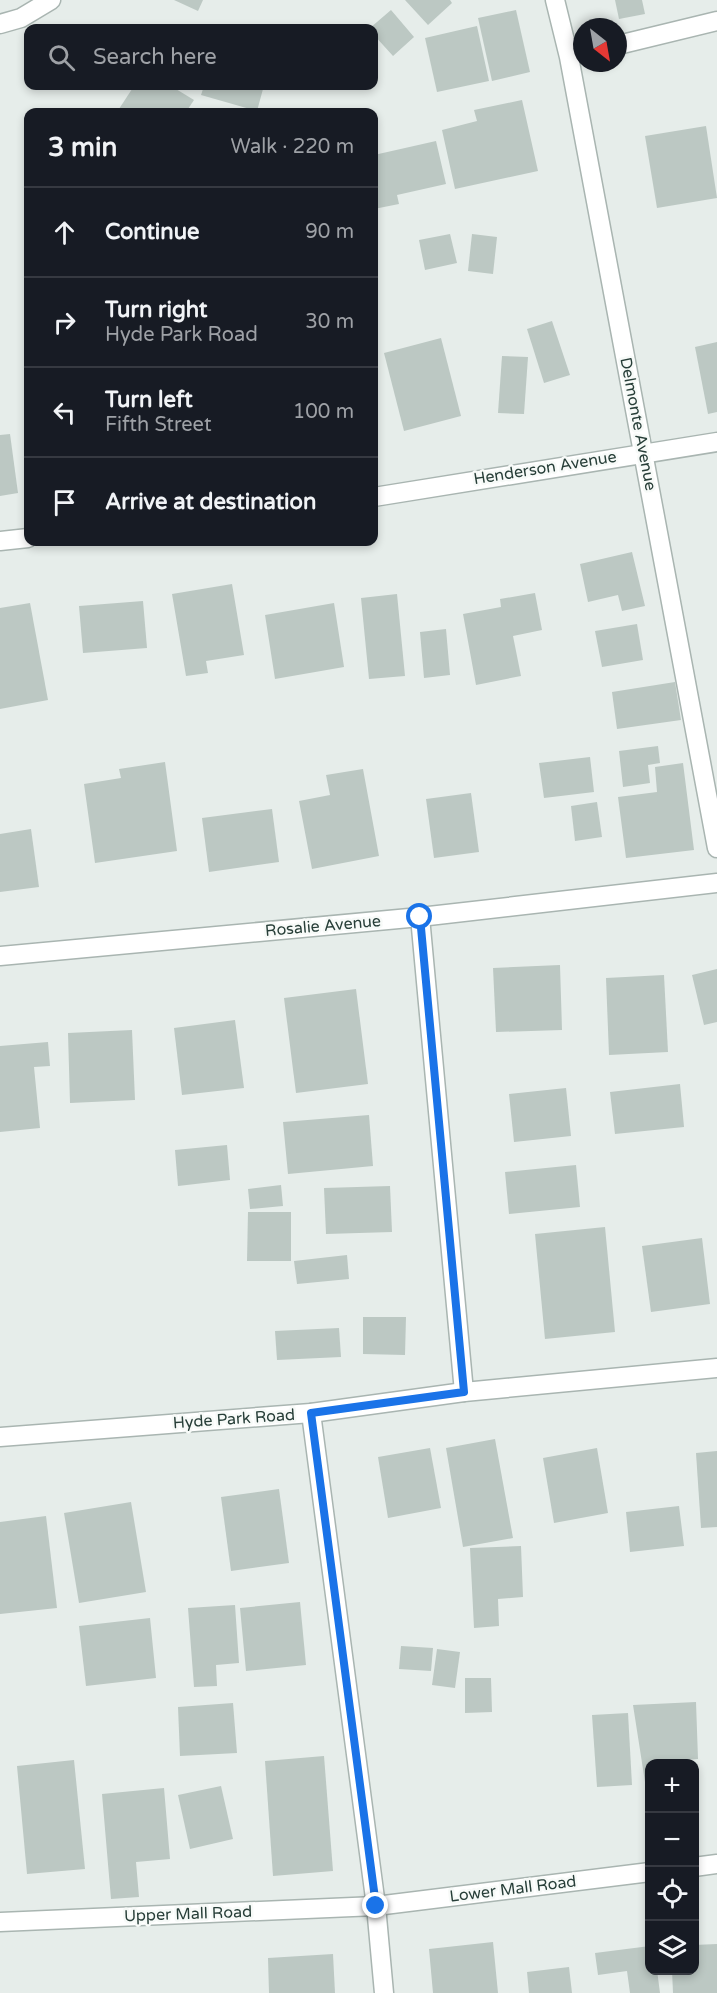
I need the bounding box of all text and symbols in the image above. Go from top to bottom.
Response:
north arrow [573,18,627,72]
search box [24,24,378,90]
icon: search [45,41,78,74]
text: Search here [93,44,217,70]
text: 3 min [48,132,117,163]
text: Walk · 220 m [231,135,354,159]
icon: ahead [48,216,81,249]
text: Continue [105,219,200,245]
text: 90 m [305,220,354,244]
text: Turn right [105,297,207,323]
icon: right [48,306,81,339]
text: 30 m [305,310,354,334]
text: Hyde Park Road [105,323,258,347]
street label: Delmonte Avenue [615,356,661,492]
text: Turn left [105,387,193,413]
icon: left [48,396,81,429]
text: 100 m [293,400,354,424]
text: Fifth Street [105,413,212,437]
street label: Henderson Avenue [472,447,618,489]
icon: arrive [48,486,81,519]
text: Arrive at destination [105,489,316,515]
route start [406,903,432,929]
street label: Rosalie Avenue [264,911,382,941]
street label: Hyde Park Road [172,1405,296,1433]
map controls [645,1759,699,1975]
button: + [645,1759,699,1813]
button: − [645,1813,699,1867]
button: locate [645,1867,699,1921]
street label: Lower Mall Road [448,1871,578,1907]
route end [362,1892,388,1918]
street label: Upper Mall Road [124,1902,252,1926]
button: layers [645,1921,699,1975]

